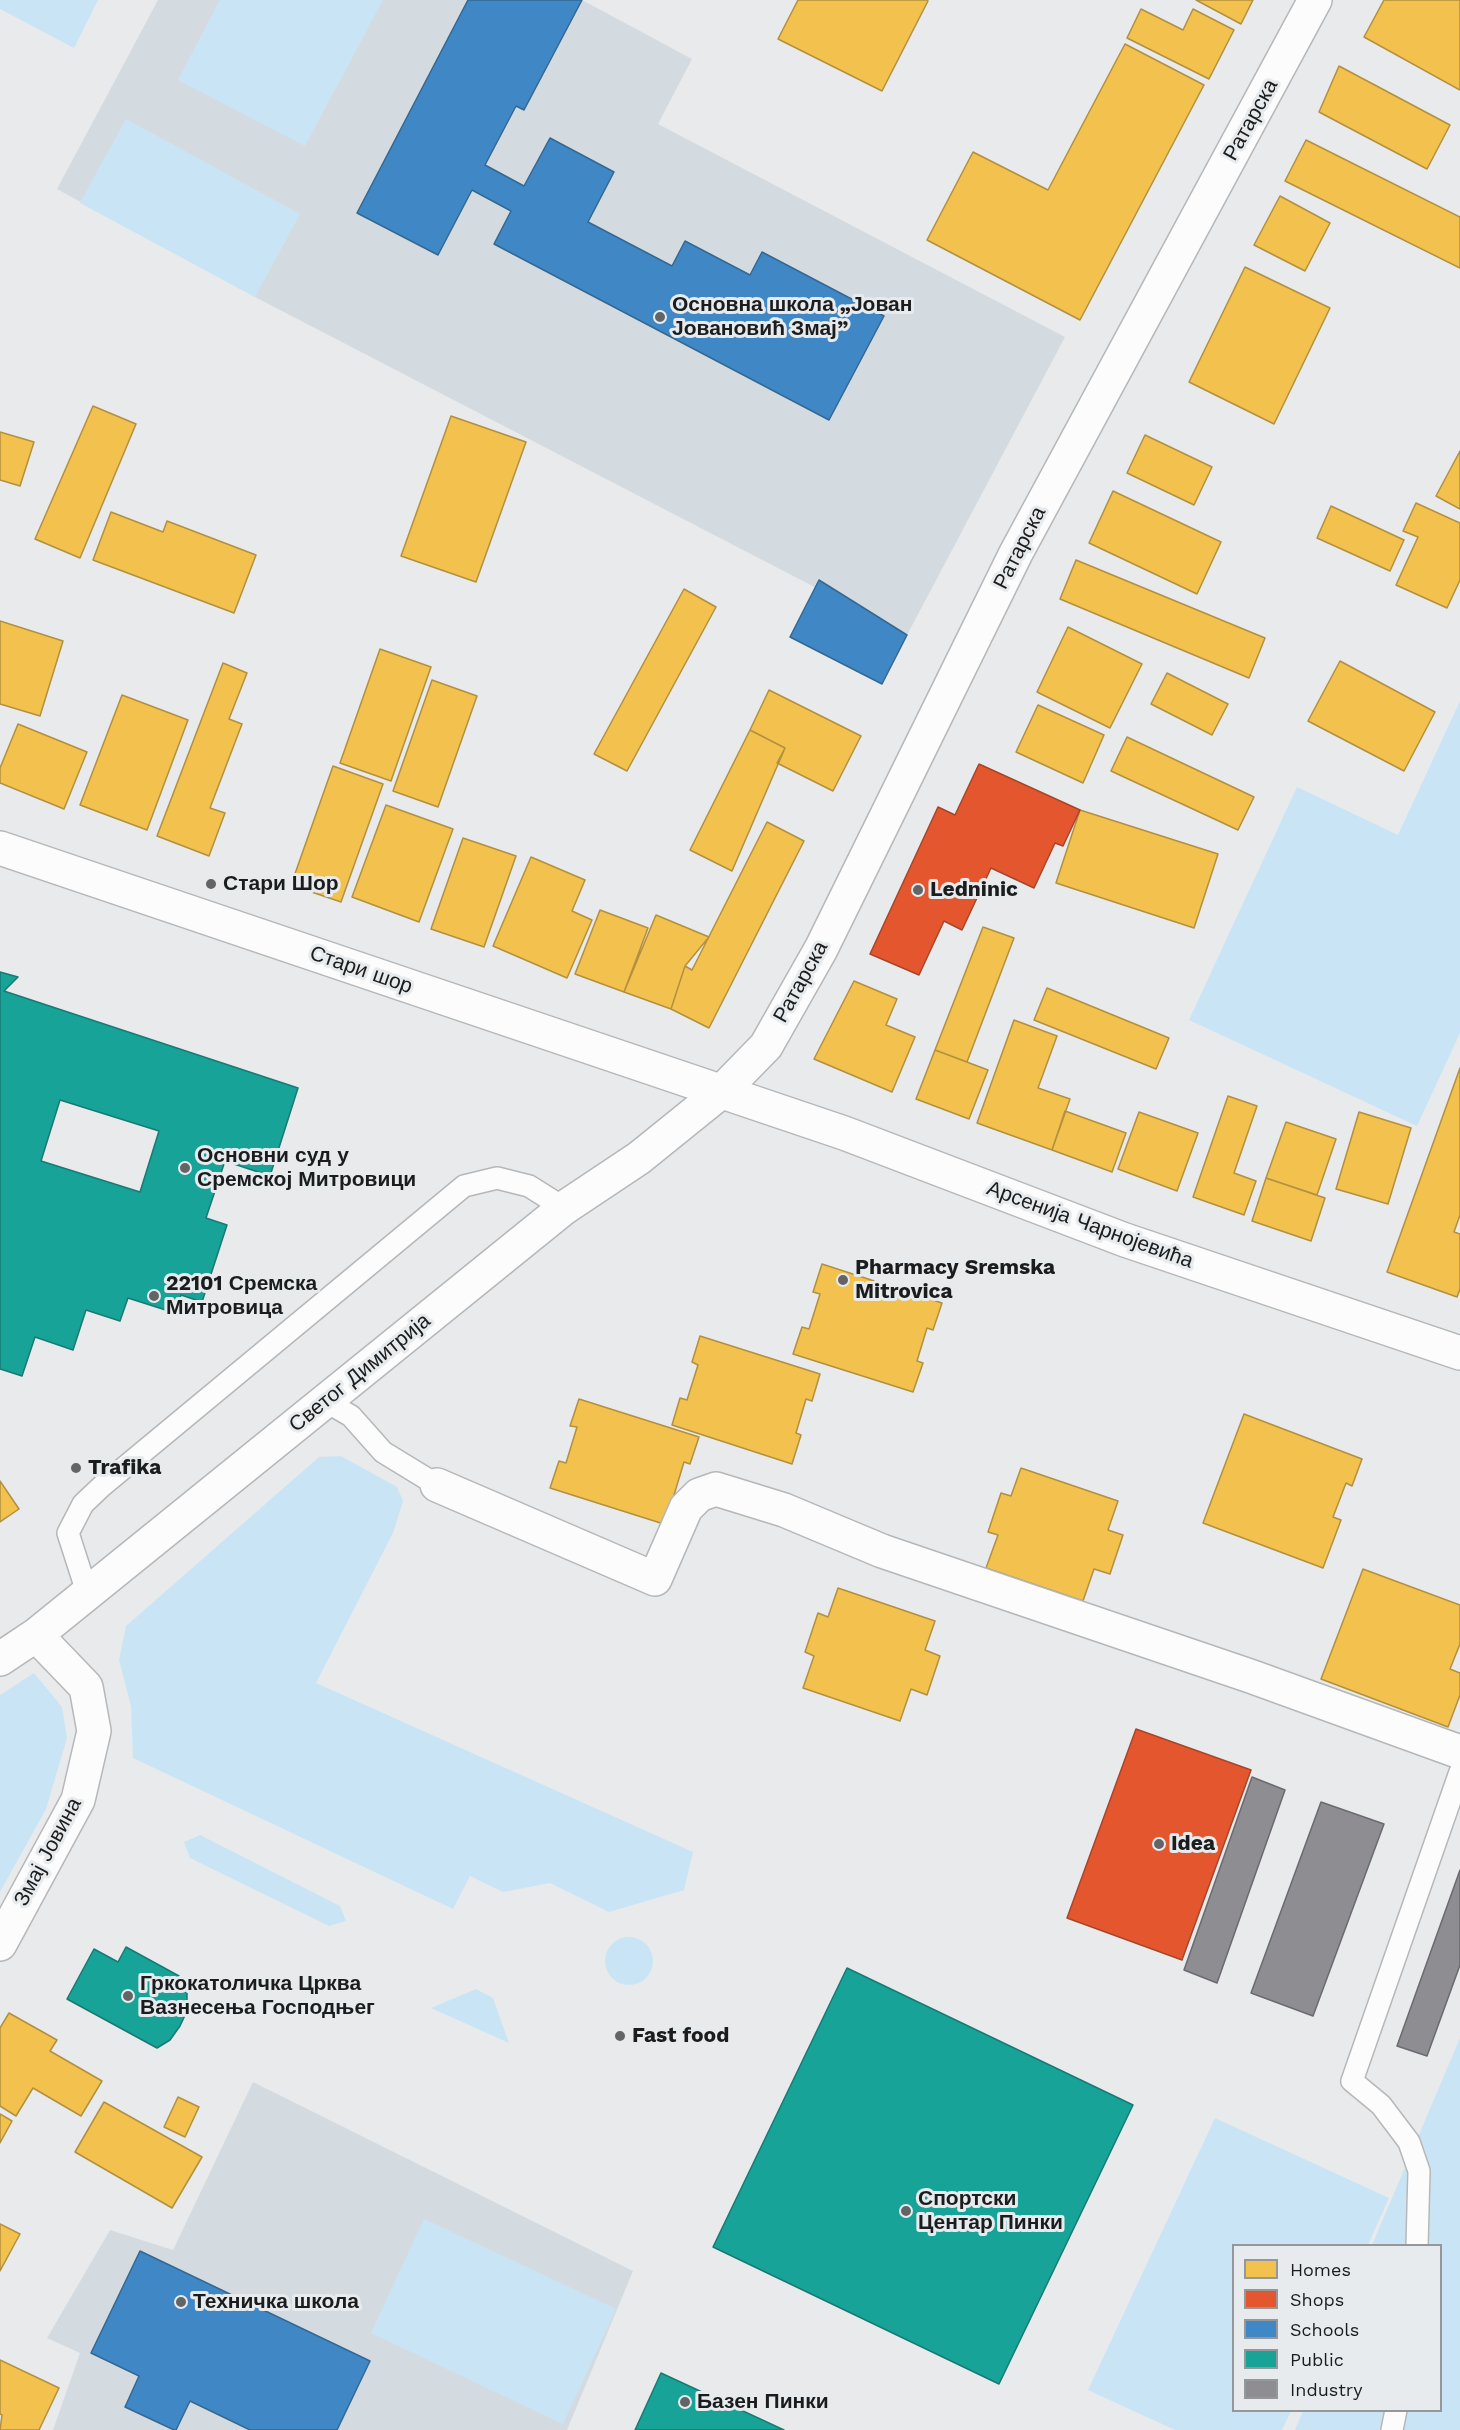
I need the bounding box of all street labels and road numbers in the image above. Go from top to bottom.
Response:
street label: Ратарска [1218,75,1284,165]
street label: Ратарска [989,503,1051,593]
street label: Ратарска [768,937,834,1027]
street label: Стари шор [306,941,416,999]
street label: Арсенија Чарнојевића [983,1176,1197,1274]
street label: Светог Димитрија [284,1308,436,1438]
street label: Змај Јовина [9,1794,87,1910]

